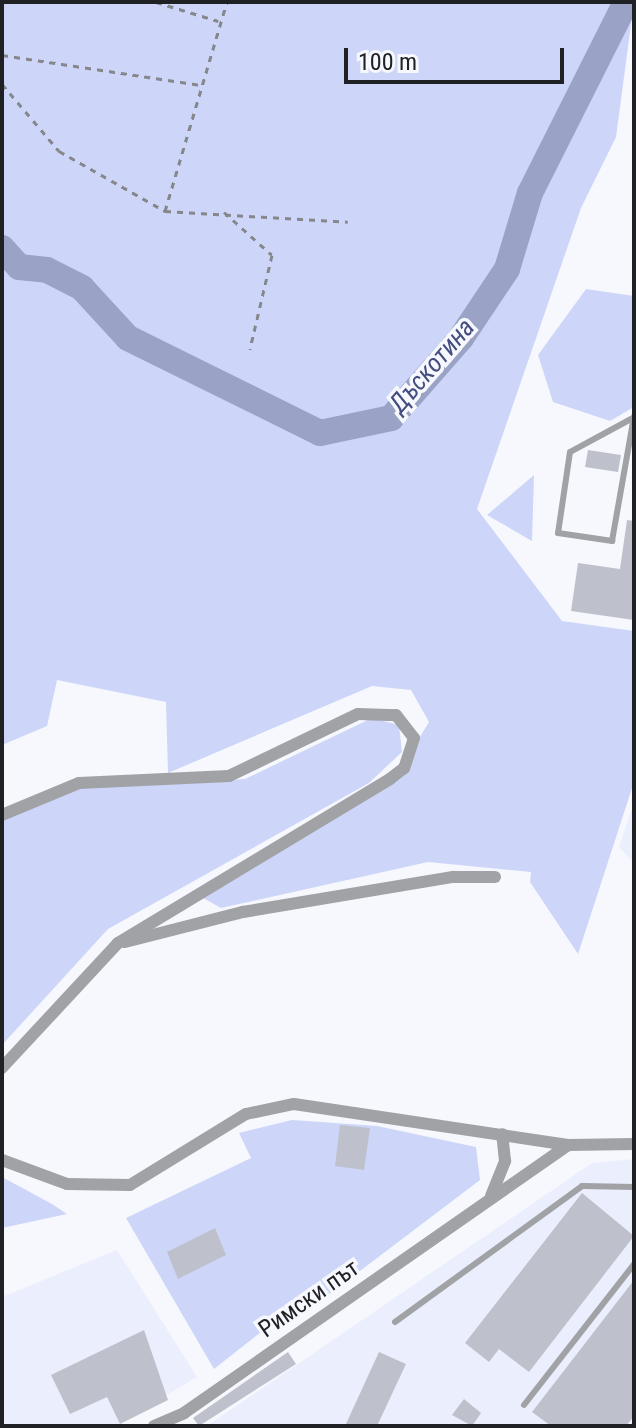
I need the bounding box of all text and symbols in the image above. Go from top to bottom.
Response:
scale bar [348,32,568,82]
text: 100 m [358,48,417,76]
water label: Дъскотина [383,313,481,419]
street label: Римски път [253,1254,365,1344]

